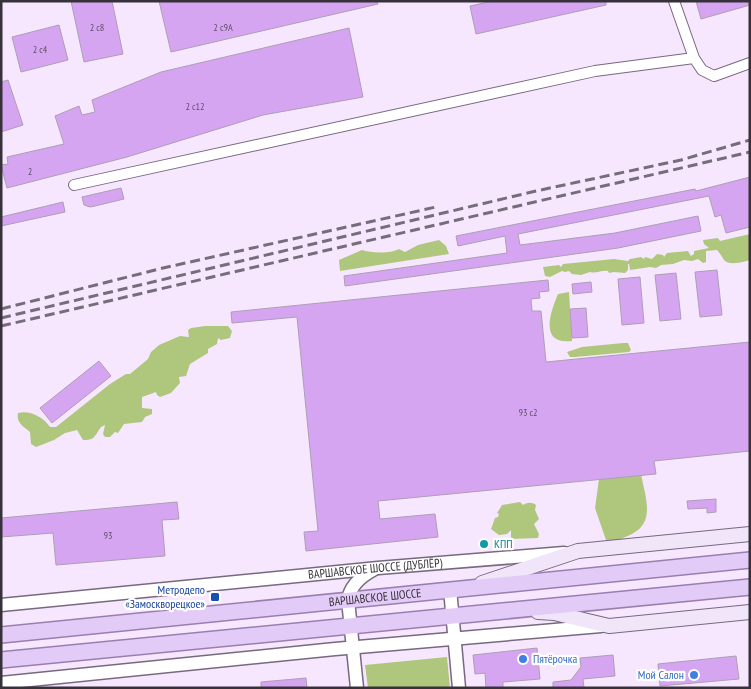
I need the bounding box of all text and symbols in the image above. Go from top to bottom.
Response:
house number: 2 с8 [90,21,104,34]
house number: 2 с9А [213,21,233,34]
house number: 2 с4 [33,43,48,56]
house number: 2 с12 [185,100,205,113]
house number: 2 [28,165,32,178]
house number: 93 с2 [518,406,538,419]
house number: 93 [104,529,113,542]
place label: КПП [494,536,513,551]
marker: КПП [478,538,490,550]
street label: ВАРШАВСКОЕ ШОССЕ (ДУБЛЁР) [307,555,443,582]
place label: Метродепо «Замоскворецкое» [125,582,205,611]
street label: ВАРШАВСКОЕ ШОССЕ [328,585,422,609]
marker: Метродепо «Замоскворецкое» [209,591,221,603]
place label: Пятёрочка [533,651,577,666]
marker: Пятёрочка [517,653,529,665]
place label: Мой Салон [638,667,684,682]
marker: Мой Салон [688,669,700,681]

